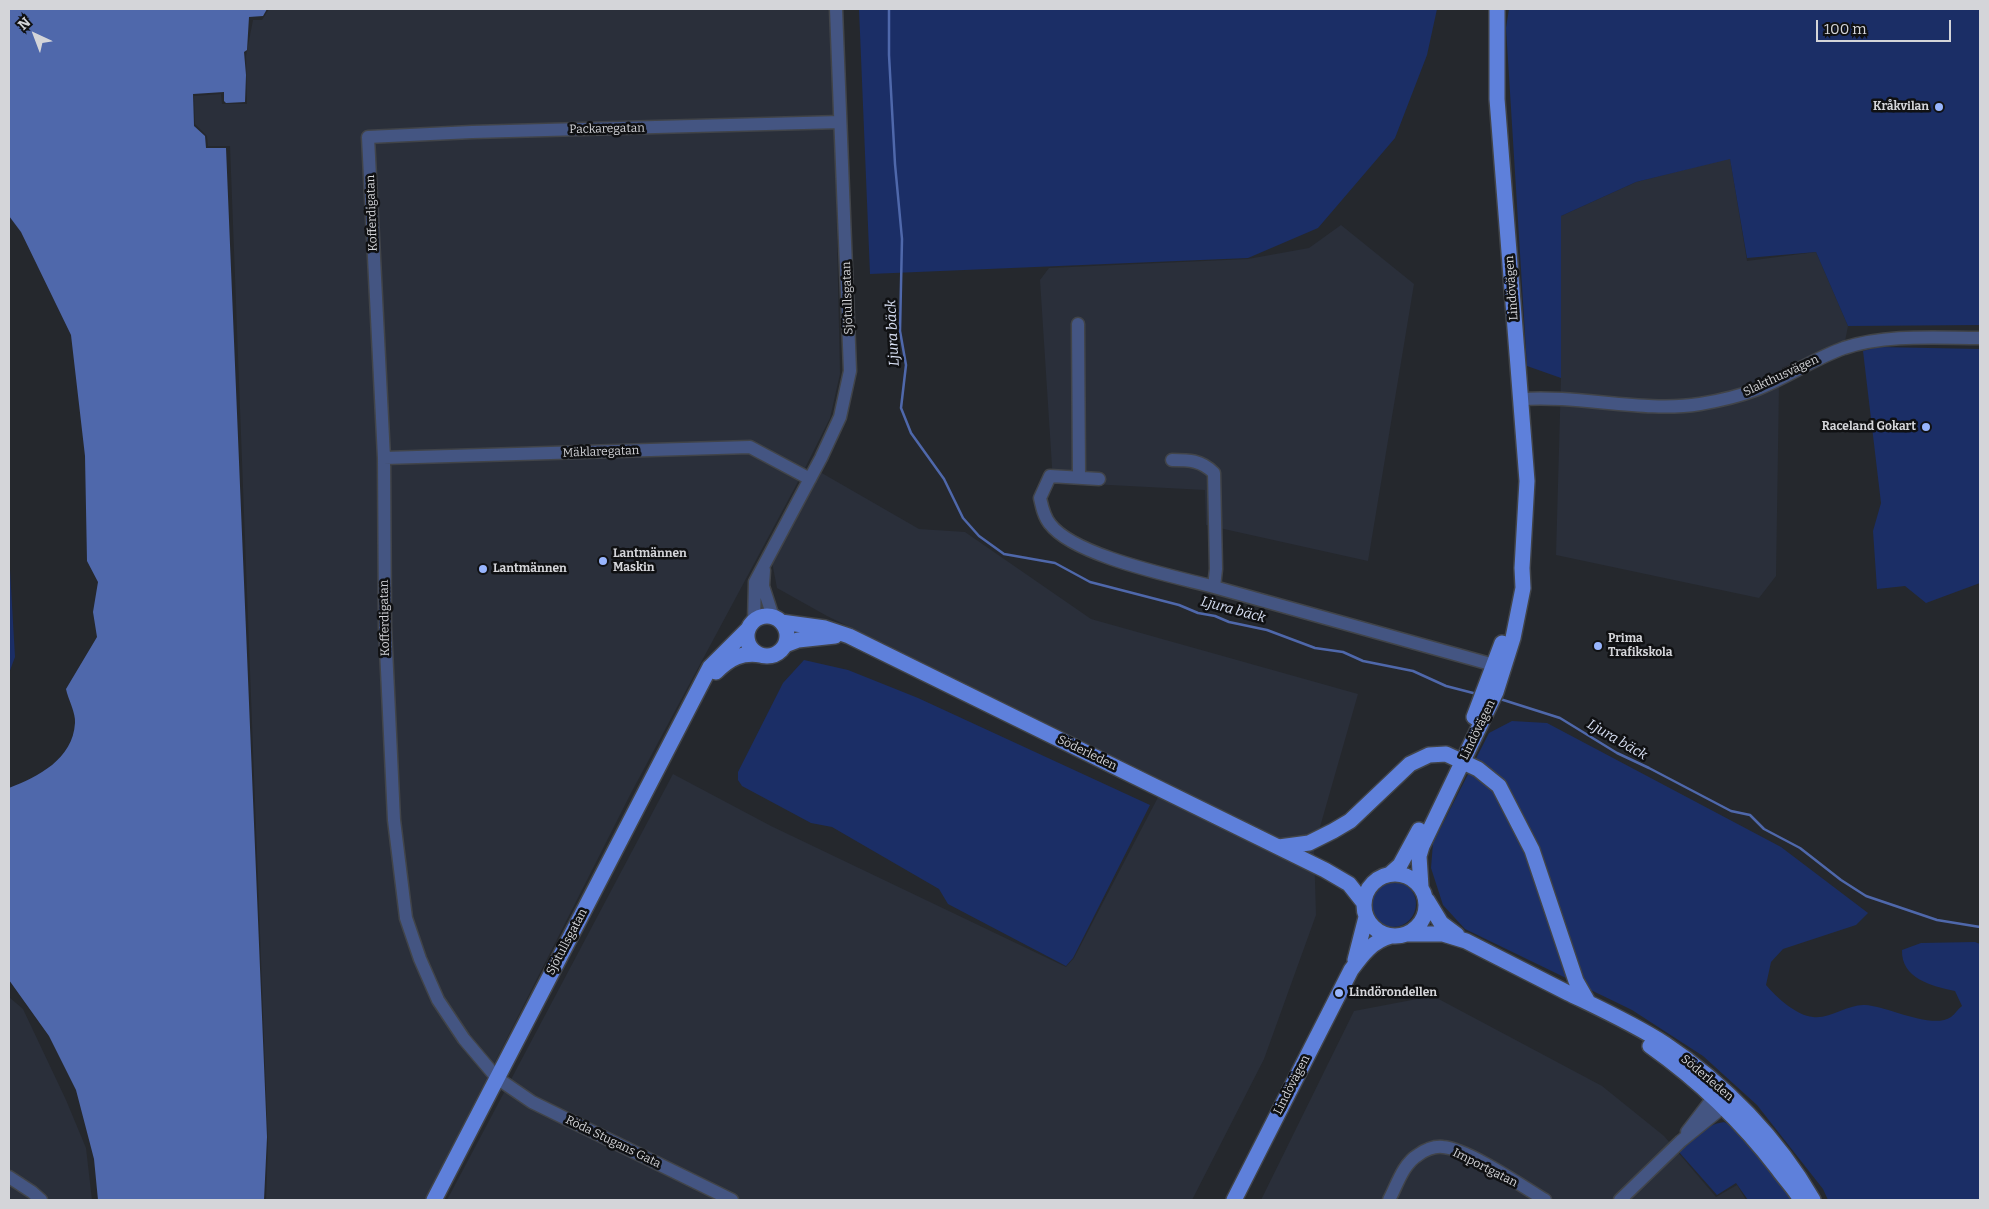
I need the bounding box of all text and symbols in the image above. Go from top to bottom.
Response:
north arrow [10,10,60,60]
scale bar [1819,10,1954,42]
text: N [15,14,34,34]
text: 100 m [1824,20,1867,38]
place label: Kråkvilan [1873,100,1929,114]
marker: Kråkvilan [1933,101,1945,113]
street label: Packaregatan [569,121,645,137]
street label: Kofferdigatan [363,174,381,252]
street label: Lindövägen [1503,255,1521,321]
street label: Sjötullsgatan [840,261,856,335]
water label: Ljura bäck [883,299,903,367]
street label: Slakthusvägen [1741,352,1821,400]
place label: Raceland Gokart [1822,420,1916,434]
marker: Raceland Gokart [1920,421,1932,433]
street label: Mäklaregatan [562,443,640,461]
place label: Lantmännen Maskin [613,547,687,575]
marker: Lantmännen Maskin [597,555,609,567]
place label: Lantmännen [493,562,567,576]
marker: Lantmännen [477,563,489,575]
street label: Kofferdigatan [377,580,393,656]
water label: Ljura bäck [1199,593,1267,627]
place label: Prima Trafikskola [1608,632,1672,660]
marker: Prima Trafikskola [1592,640,1604,652]
street label: Lindövägen [1457,698,1499,762]
water label: Ljura bäck [1584,716,1650,764]
street label: Söderleden [1055,733,1119,773]
street label: Sjötullsgatan [543,906,591,978]
place label: Lindörondellen [1349,986,1437,1000]
marker: Lindörondellen [1333,987,1345,999]
street label: Söderleden [1678,1052,1736,1104]
street label: Lindövägen [1271,1053,1313,1117]
street label: Röda Stugans Gata [563,1113,663,1171]
street label: Importgatan [1450,1146,1520,1190]

